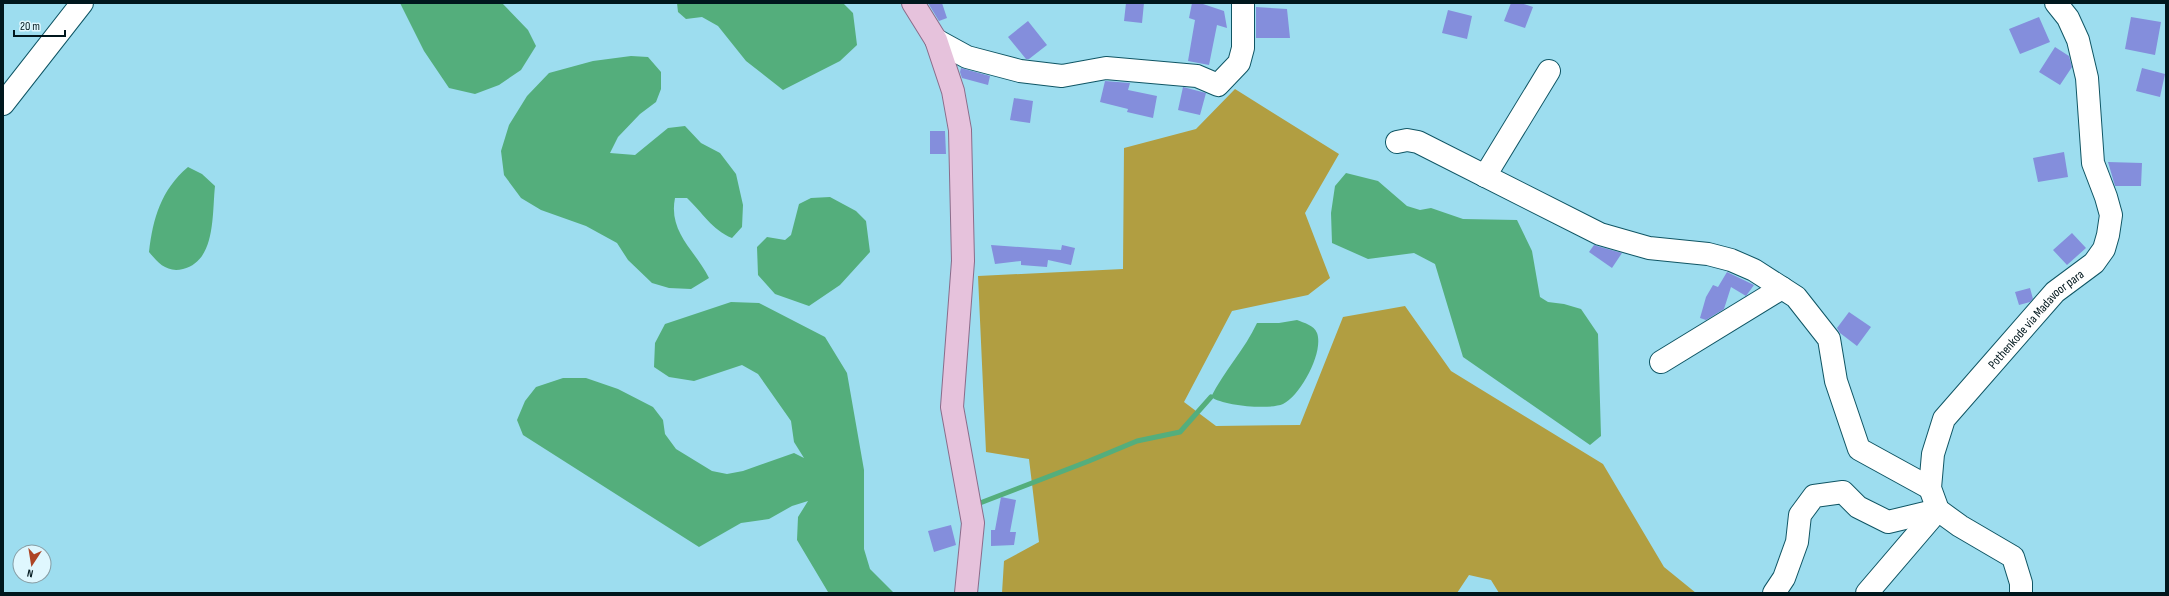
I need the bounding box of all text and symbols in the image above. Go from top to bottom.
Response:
scale bar [14,12,65,38]
text: 20 m [20,19,40,34]
street label: Pothenkode via Madavoor para [1985,266,2087,372]
north arrow [12,544,52,584]
text: N [26,566,34,580]

